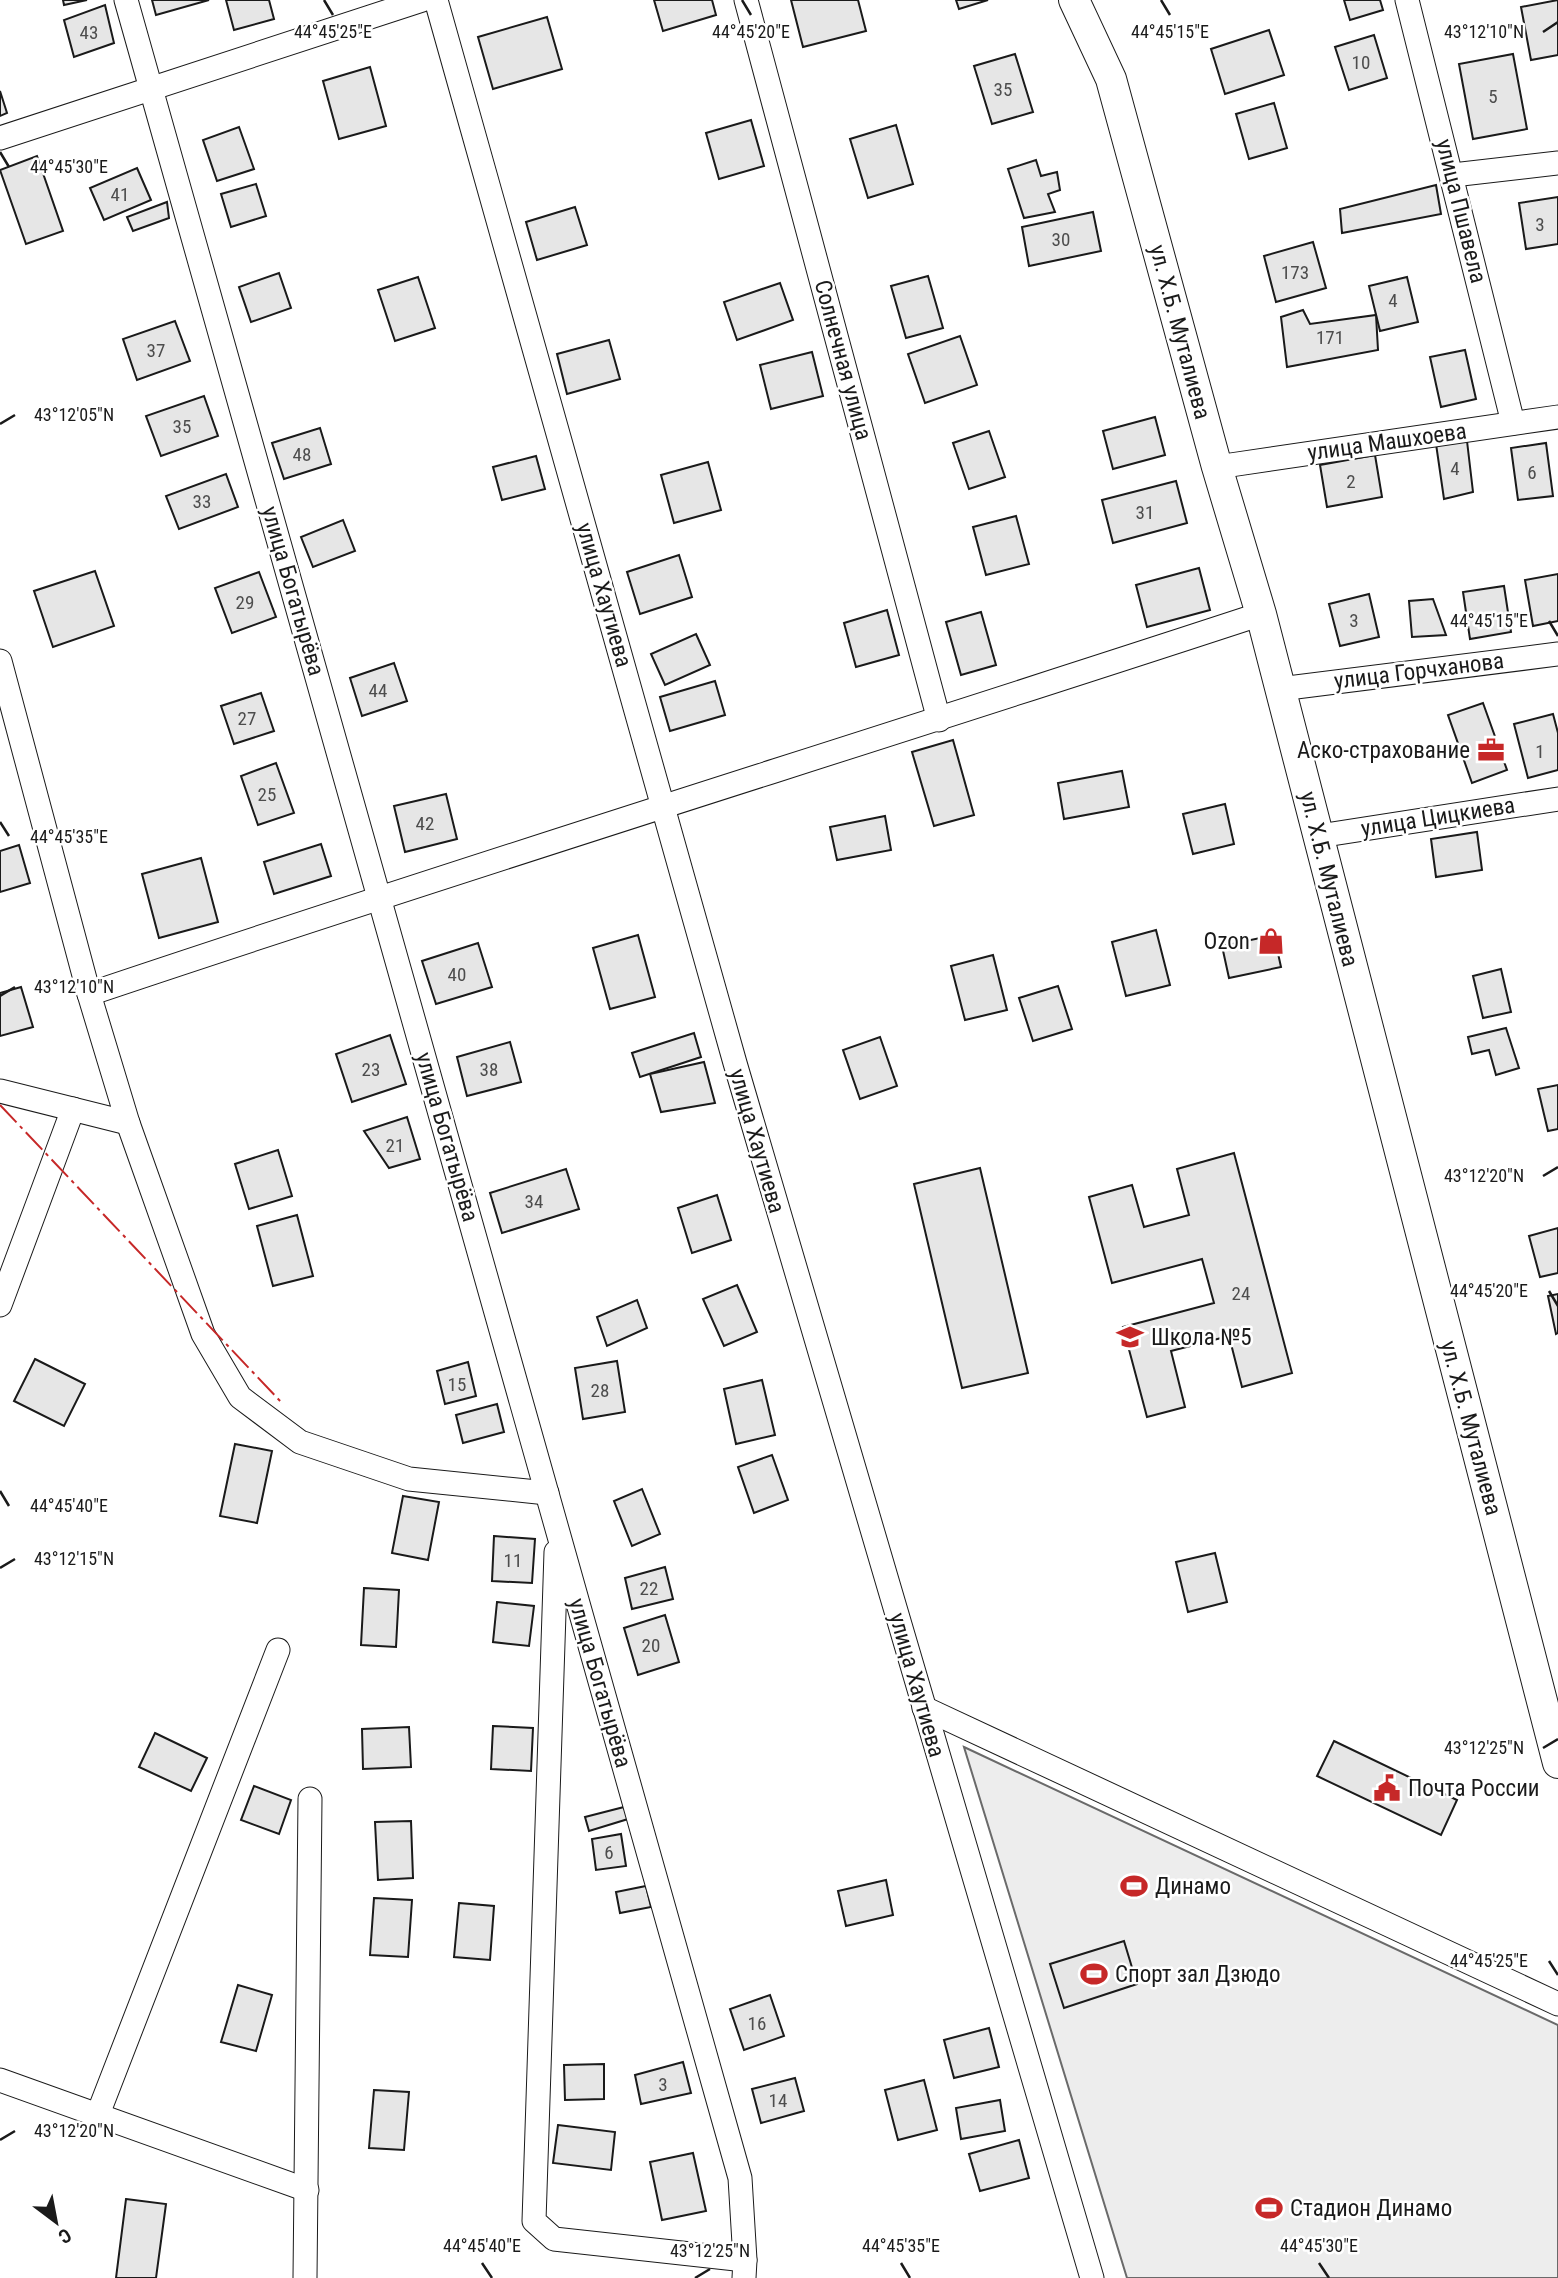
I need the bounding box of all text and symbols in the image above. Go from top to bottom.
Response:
house number: 43 [80,21,98,44]
text: 44°45'25"E [294,21,372,42]
text: 44°45'20"E [712,21,790,42]
text: 44°45'15"E [1131,21,1209,42]
text: 43°12'10"N [1444,21,1524,42]
house number: 10 [1352,51,1370,74]
house number: 35 [994,78,1012,101]
house number: 5 [1488,85,1498,108]
street label: улица Пшавела [1430,136,1492,286]
text: 44°45'30"E [30,156,108,177]
house number: 41 [111,183,129,206]
house number: 3 [1535,213,1545,236]
house number: 30 [1052,228,1070,251]
street label: ул. Х.Б. Муталиева [1144,242,1216,422]
house number: 173 [1281,261,1309,284]
street label: Солнечная улица [809,277,877,443]
house number: 4 [1388,289,1398,312]
house number: 171 [1316,326,1344,349]
house number: 37 [147,339,165,362]
text: 43°12'05"N [34,404,114,425]
house number: 35 [173,415,191,438]
street label: улица Машхоева [1306,417,1468,467]
house number: 48 [293,443,311,466]
house number: 4 [1450,457,1460,480]
house number: 6 [1527,461,1537,484]
house number: 2 [1346,470,1356,493]
house number: 33 [193,490,211,513]
house number: 31 [1136,501,1154,524]
street label: улица Богатырёва [256,503,330,679]
street label: улица Хаутиева [571,520,637,670]
house number: 29 [236,591,254,614]
house number: 3 [1349,609,1359,632]
text: 44°45'15"E [1450,610,1528,631]
street label: улица Горчханова [1333,647,1505,695]
house number: 44 [369,679,387,702]
house number: 27 [238,707,256,730]
office icon: Аско-страхование [1476,735,1506,765]
place label: Аско-страхование [1297,737,1470,764]
house number: 1 [1535,740,1545,763]
house number: 25 [258,783,276,806]
street label: ул. Х.Б. Муталиева [1294,789,1364,969]
street label: улица Цицкиева [1359,791,1517,843]
house number: 42 [416,812,434,835]
text: 44°45'35"E [30,826,108,847]
shop icon: Ozon [1256,926,1286,956]
place label: Ozon [1204,928,1250,955]
house number: 40 [448,963,466,986]
text: 43°12'10"N [34,976,114,997]
street label: улица Богатырёва [410,1049,484,1225]
house number: 23 [362,1058,380,1081]
house number: 38 [480,1058,498,1081]
street label: улица Хаутиева [724,1066,790,1216]
house number: 21 [386,1134,404,1157]
text: 43°12'20"N [1444,1165,1524,1186]
house number: 34 [525,1190,543,1213]
text: 44°45'20"E [1450,1280,1528,1301]
house number: 24 [1232,1282,1250,1305]
school or university icon: Школа №5 [1115,1322,1145,1352]
place label: Школа №5 [1151,1324,1252,1351]
street label: ул. Х.Б. Муталиева [1435,1338,1507,1518]
house number: 15 [448,1373,466,1396]
house number: 28 [591,1379,609,1402]
text: 44°45'40"E [30,1495,108,1516]
text: 43°12'15"N [34,1548,114,1569]
house number: 11 [504,1549,522,1572]
house number: 22 [640,1577,658,1600]
street label: улица Богатырёва [563,1595,637,1771]
street label: улица Хаутиева [884,1610,950,1760]
house number: 20 [642,1634,660,1657]
text: 43°12'25"N [1444,1737,1524,1758]
public building icon: Почта России [1372,1773,1402,1803]
place label: Почта России [1408,1775,1540,1802]
house number: 6 [604,1841,614,1864]
sports icon: Динамо [1119,1871,1149,1901]
place label: Динамо [1155,1873,1231,1900]
text: 44°45'25"E [1450,1950,1528,1971]
sports icon: Спорт зал Дзюдо [1079,1959,1109,1989]
place label: Спорт зал Дзюдо [1115,1961,1281,1988]
house number: 16 [748,2012,766,2035]
house number: 3 [658,2073,668,2096]
house number: 14 [769,2089,787,2112]
text: 43°12'20"N [34,2120,114,2141]
north arrow [21,2187,91,2257]
sports icon: Стадион Динамо [1254,2193,1284,2223]
place label: Стадион Динамо [1290,2195,1452,2222]
text: С [54,2223,75,2249]
text: 44°45'40"E [443,2235,521,2256]
text: 44°45'35"E [862,2235,940,2256]
text: 44°45'30"E [1280,2235,1358,2256]
text: 43°12'25"N [670,2240,750,2261]

